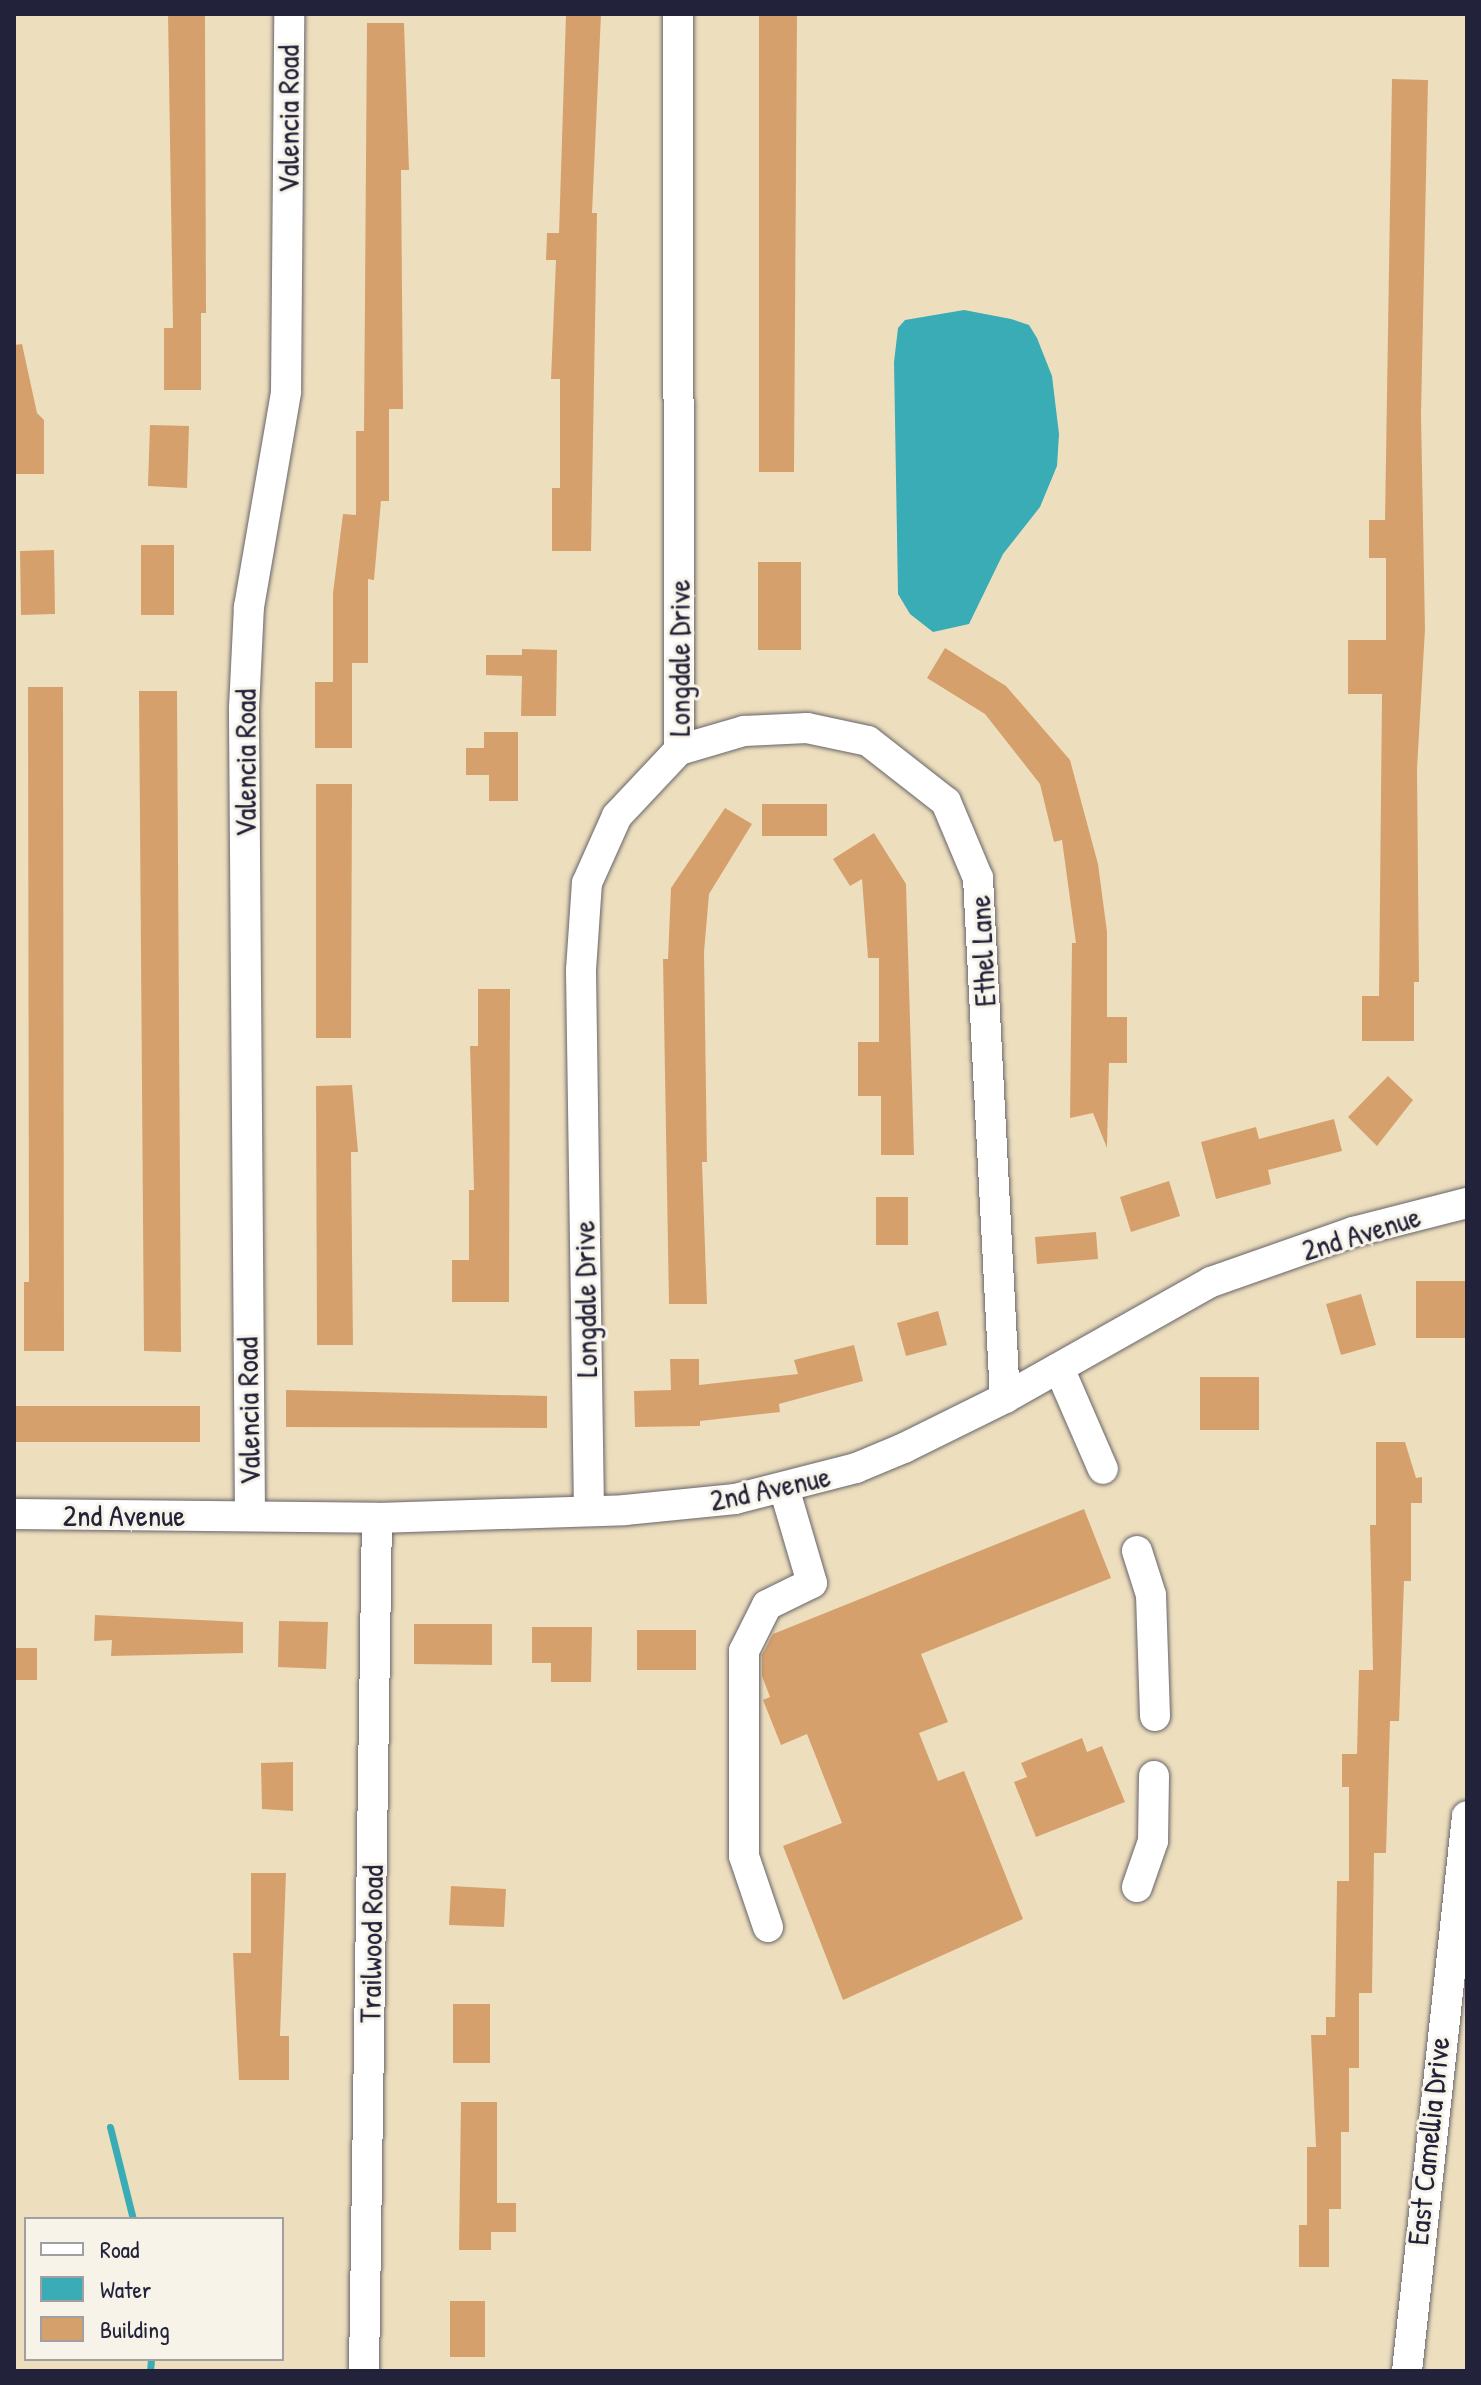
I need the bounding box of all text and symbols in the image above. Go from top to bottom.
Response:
street label: Valencia Road [270,45,306,193]
street label: Longdale Drive [661,580,697,736]
street label: Valencia Road [227,689,263,837]
street label: Ethel Lane [961,894,1003,1008]
street label: 2nd Avenue [1297,1198,1425,1268]
street label: Longdale Drive [566,1220,604,1378]
street label: Valencia Road [229,1337,267,1485]
street label: 2nd Avenue [706,1458,834,1518]
street label: 2nd Avenue [63,1497,185,1533]
street label: Trailwood Road [352,1865,390,2023]
street label: East Camellia Drive [1399,2035,1457,2247]
legend [24,2217,284,2361]
text: Road [100,2233,139,2265]
text: Water [100,2273,151,2305]
text: Building [100,2313,170,2345]

